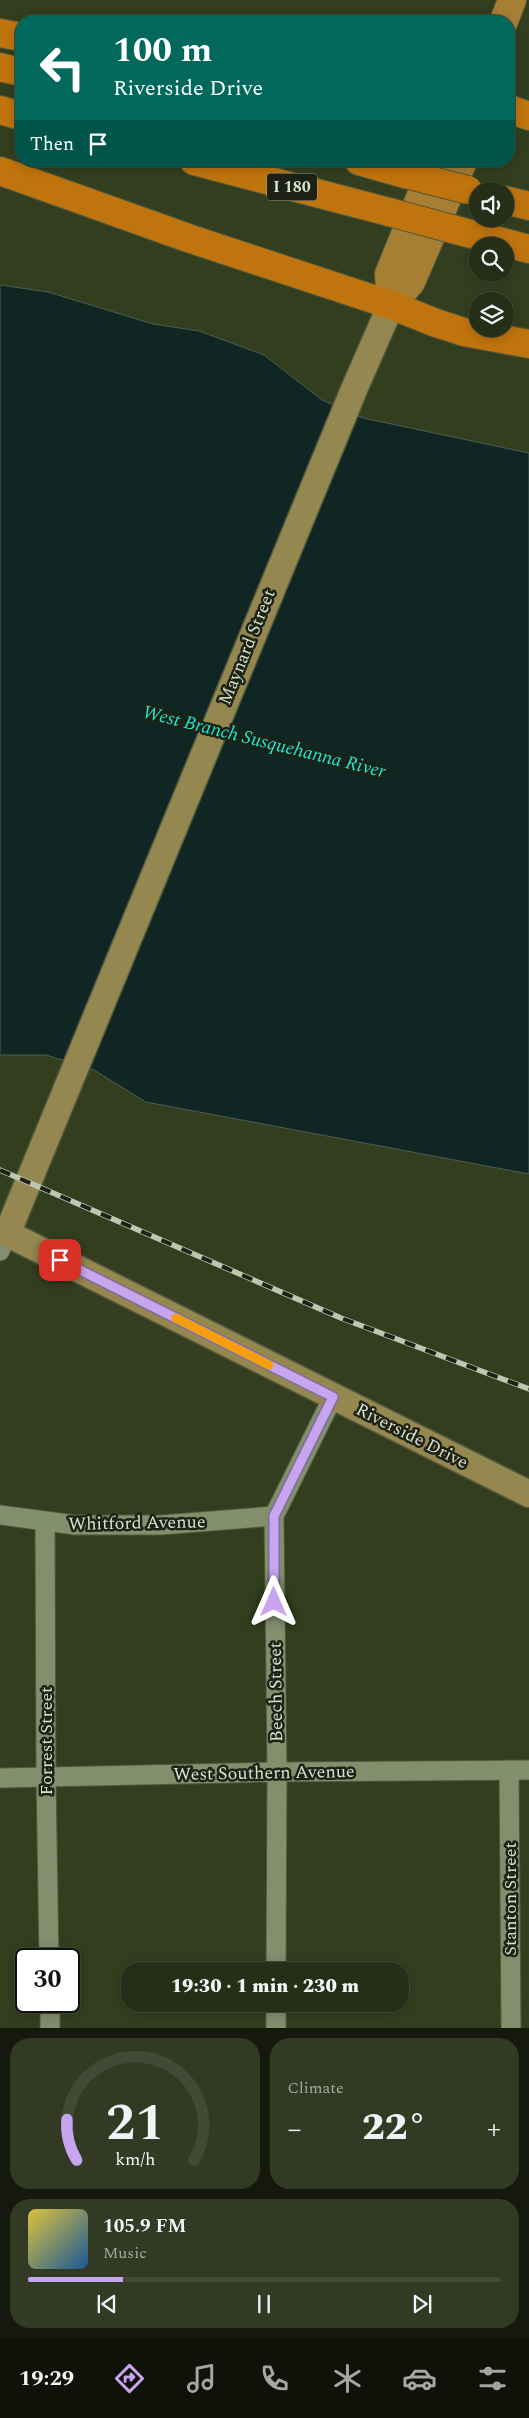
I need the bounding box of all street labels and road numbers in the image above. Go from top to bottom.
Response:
road number: I 180 [267,173,317,200]
street label: Maynard Street [211,585,283,709]
street label: Riverside Drive [351,1396,473,1476]
street label: Whitford Avenue [68,1508,206,1538]
street label: Beech Street [262,1642,290,1742]
street label: Forrest Street [33,1687,60,1795]
street label: West Southern Avenue [173,1758,355,1788]
street label: Stanton Street [497,1842,524,1956]

